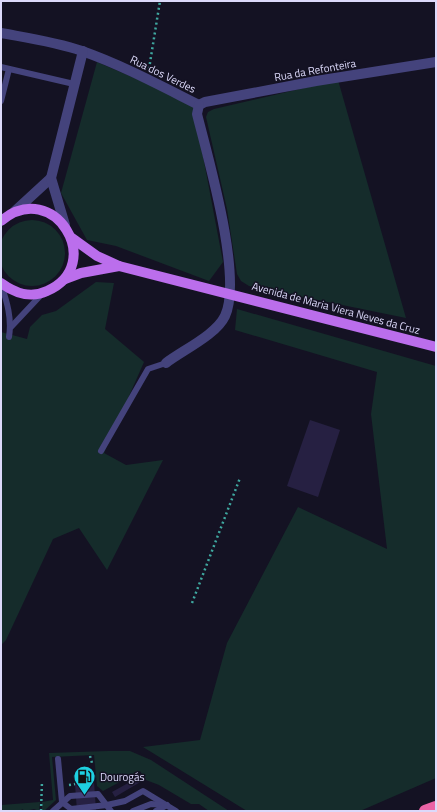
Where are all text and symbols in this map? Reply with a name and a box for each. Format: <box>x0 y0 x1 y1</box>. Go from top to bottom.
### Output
street label: Rua dos Verdes <box>127 51 199 97</box>
street label: Rua da Refonteira <box>273 55 358 85</box>
street label: Avenida de Maria Viera Neves da Cruz <box>250 278 422 338</box>
fuel station icon: Dourogás <box>72 764 98 797</box>
place label: Dourogás <box>100 769 145 785</box>

